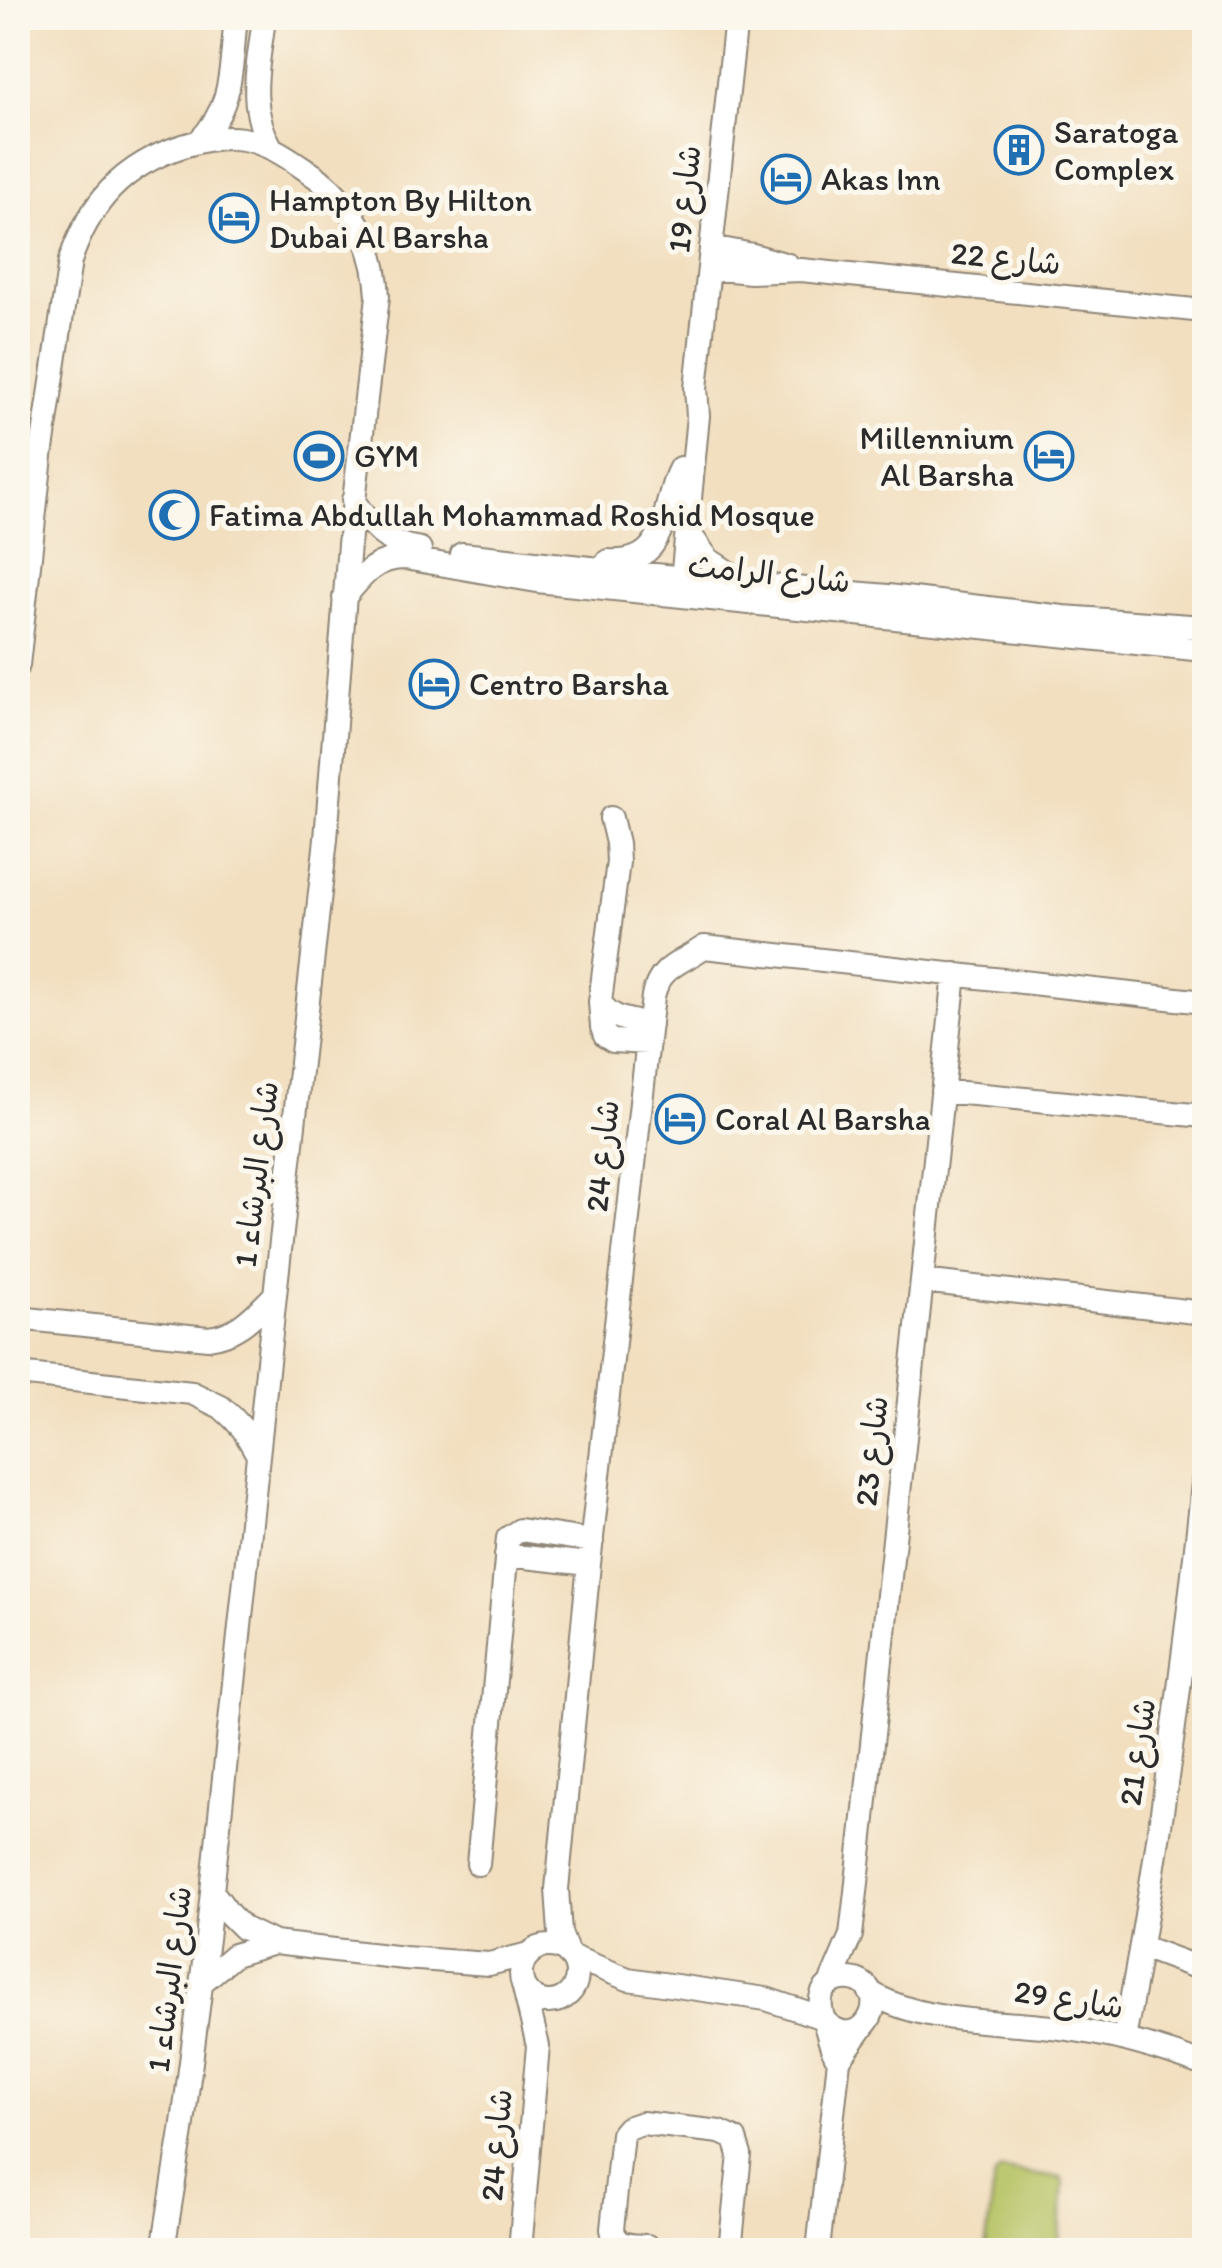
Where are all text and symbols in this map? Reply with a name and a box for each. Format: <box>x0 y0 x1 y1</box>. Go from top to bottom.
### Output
place label: Saratoga Complex <box>1054 113 1179 188</box>
building icon: Saratoga Complex <box>993 124 1045 176</box>
street label: شارع 19 <box>659 143 713 255</box>
hotel icon: Akas Inn <box>760 153 812 205</box>
place label: Akas Inn <box>821 160 941 198</box>
place label: Hampton By Hilton Dubai Al Barsha <box>269 181 532 256</box>
hotel icon: Hampton By Hilton Dubai Al Barsha <box>208 192 260 244</box>
street label: شارع 22 <box>949 233 1063 287</box>
place label: Millennium Al Barsha <box>860 419 1014 494</box>
sports icon: GYM <box>293 430 345 482</box>
hotel icon: Millennium Al Barsha <box>1023 430 1075 482</box>
place label: GYM <box>354 437 419 475</box>
mosque icon: Fatima Abdullah Mohammad Roshid Mosque <box>148 489 200 541</box>
place label: Fatima Abdullah Mohammad Roshid Mosque <box>209 496 815 534</box>
street label: شارع الرامث <box>685 546 852 604</box>
hotel icon: Centro Barsha <box>408 658 460 710</box>
place label: Centro Barsha <box>469 665 669 703</box>
street label: شارع البرشاء 1 <box>226 1079 290 1270</box>
hotel icon: Coral Al Barsha <box>654 1093 706 1145</box>
street label: شارع 24 <box>577 1098 631 1214</box>
place label: Coral Al Barsha <box>715 1100 931 1138</box>
street label: شارع 23 <box>846 1394 900 1508</box>
street label: شارع 21 <box>1111 1696 1167 1809</box>
street label: شارع البرشاء 1 <box>139 1884 203 2075</box>
street label: شارع 29 <box>1011 1972 1126 2030</box>
street label: شارع 24 <box>472 2087 524 2203</box>

